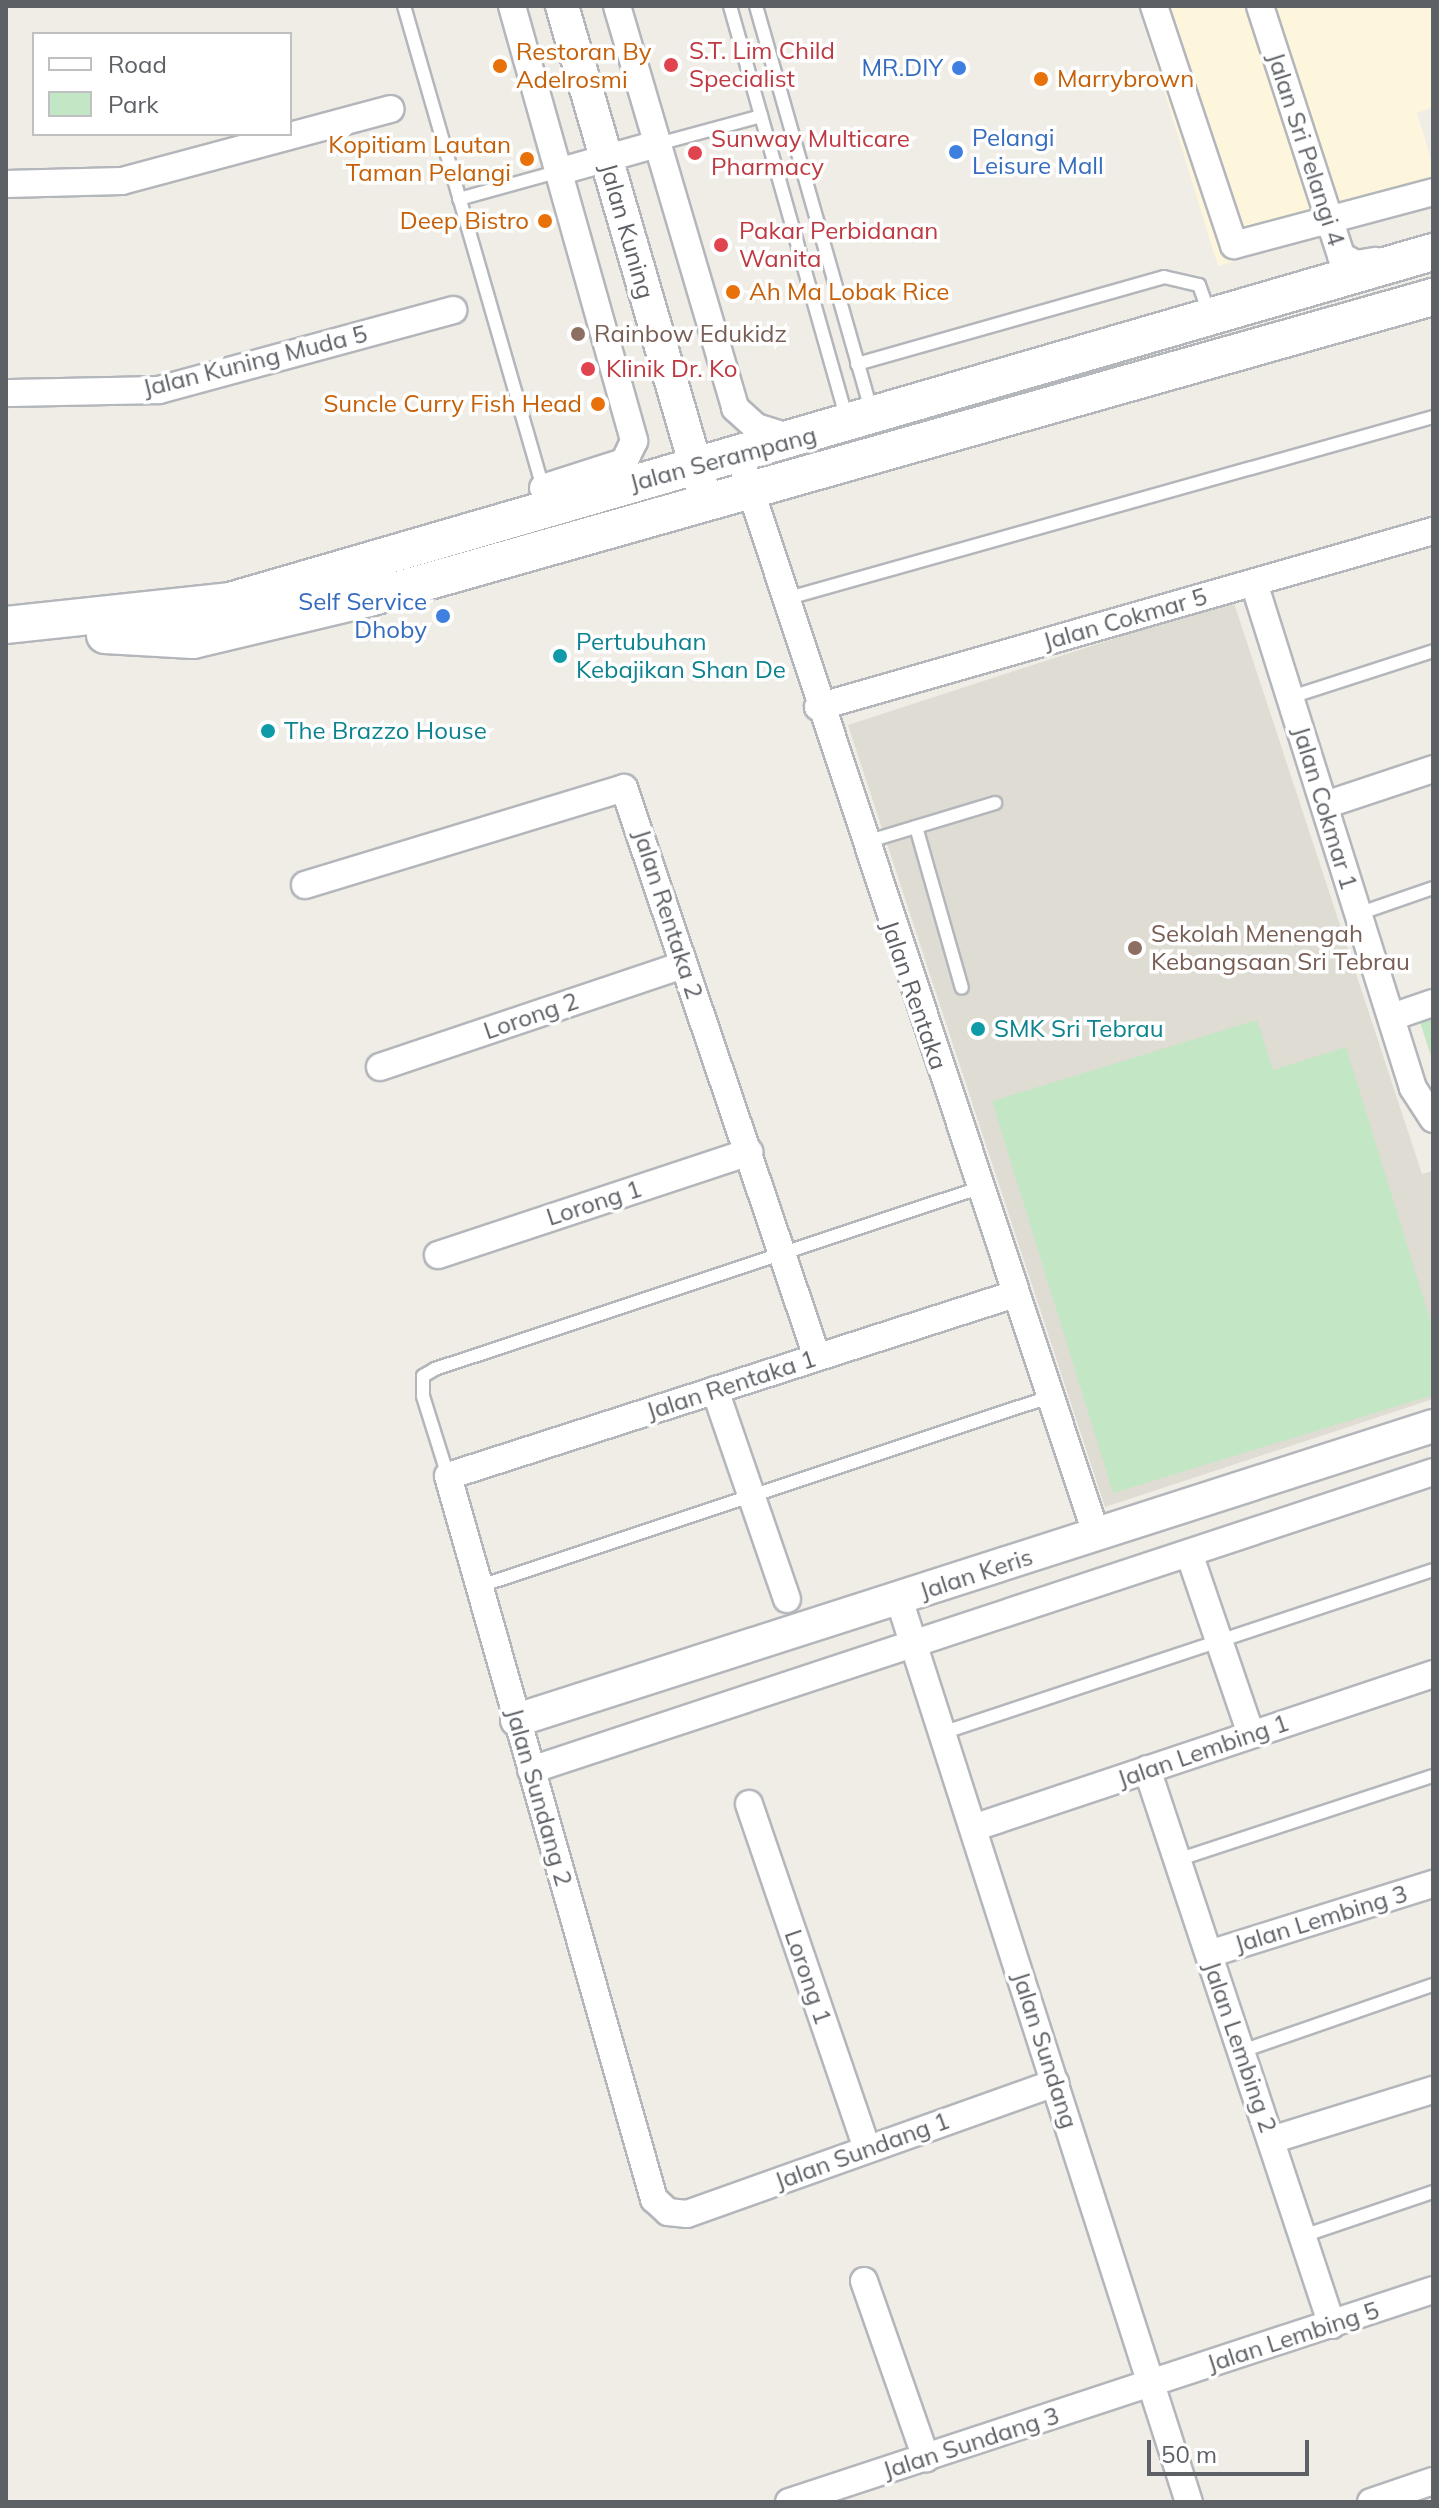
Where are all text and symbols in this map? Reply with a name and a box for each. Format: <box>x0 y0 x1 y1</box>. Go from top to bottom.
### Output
legend <box>32 32 292 136</box>
place label: S.T. Lim Child Specialist <box>689 37 835 93</box>
place label: Restoran By Adelrosmi <box>516 38 652 94</box>
text: Road <box>108 49 167 79</box>
street label: Jalan Sri Pelangi 4 <box>1261 49 1351 249</box>
marker: S.T. Lim Child Specialist <box>660 54 682 76</box>
place label: MR.DIY <box>861 54 943 82</box>
marker: Restoran By Adelrosmi <box>491 57 509 75</box>
marker: MR.DIY <box>950 59 968 77</box>
place label: Marrybrown <box>1057 65 1194 93</box>
marker: Marrybrown <box>1032 70 1050 88</box>
text: Park <box>108 89 159 119</box>
place label: Pelangi Leisure Mall <box>972 124 1104 180</box>
place label: Sunway Multicare Pharmacy <box>711 125 910 181</box>
place label: Kopitiam Lautan Taman Pelangi <box>328 131 511 187</box>
marker: Pelangi Leisure Mall <box>947 143 965 161</box>
marker: Sunway Multicare Pharmacy <box>686 144 704 162</box>
marker: Kopitiam Lautan Taman Pelangi <box>518 150 536 168</box>
street label: Jalan Kuning <box>594 160 660 302</box>
place label: Deep Bistro <box>400 207 529 235</box>
marker: Deep Bistro <box>536 212 554 230</box>
place label: Pakar Perbidanan Wanita <box>739 217 938 273</box>
marker: Pakar Perbidanan Wanita <box>710 234 732 256</box>
place label: Ah Ma Lobak Rice <box>749 278 949 306</box>
marker: Ah Ma Lobak Rice <box>724 283 742 301</box>
street label: Jalan Kuning Muda 5 <box>140 319 370 403</box>
place label: Rainbow Edukidz <box>594 320 787 348</box>
marker: Rainbow Edukidz <box>569 325 587 343</box>
place label: Klinik Dr. Ko <box>606 355 738 383</box>
marker: Klinik Dr. Ko <box>577 358 599 380</box>
place label: Suncle Curry Fish Head <box>323 390 582 418</box>
marker: Suncle Curry Fish Head <box>589 395 607 413</box>
street label: Jalan Serampang <box>626 420 820 498</box>
street label: Jalan Cokmar 5 <box>1040 582 1210 656</box>
place label: Self Service Dhoby <box>298 588 427 644</box>
marker: Self Service Dhoby <box>434 607 452 625</box>
place label: Pertubuhan Kebajikan Shan De <box>576 628 786 684</box>
marker: Pertubuhan Kebajikan Shan De <box>551 647 569 665</box>
place label: The Brazzo House <box>284 717 487 745</box>
marker: The Brazzo House <box>259 722 277 740</box>
street label: Jalan Cokmar 1 <box>1286 723 1364 893</box>
street label: Jalan Rentaka 2 <box>627 826 709 1002</box>
street label: Jalan Rentaka <box>875 917 953 1073</box>
place label: Sekolah Menengah Kebangsaan Sri Tebrau <box>1151 920 1410 976</box>
marker: Sekolah Menengah Kebangsaan Sri Tebrau <box>1126 939 1144 957</box>
street label: Lorong 2 <box>480 986 582 1046</box>
place label: SMK Sri Tebrau <box>994 1015 1164 1043</box>
marker: SMK Sri Tebrau <box>969 1020 987 1038</box>
street label: Lorong 1 <box>543 1174 645 1232</box>
street label: Jalan Rentaka 1 <box>643 1344 819 1426</box>
street label: Jalan Keris <box>916 1542 1036 1606</box>
street label: Jalan Sundang 2 <box>500 1705 578 1889</box>
street label: Jalan Lembing 1 <box>1114 1708 1292 1794</box>
street label: Jalan Lembing 3 <box>1231 1879 1411 1959</box>
street label: Lorong 1 <box>778 1926 838 2028</box>
street label: Jalan Lembing 2 <box>1197 1958 1283 2136</box>
street label: Jalan Sundang <box>1006 1968 1084 2132</box>
street label: Jalan Sundang 1 <box>771 2106 953 2196</box>
street label: Jalan Lembing 5 <box>1203 2296 1383 2378</box>
street label: Jalan Sundang 3 <box>879 2401 1063 2485</box>
scale bar <box>1151 2424 1313 2474</box>
text: 50 m <box>1161 2439 1217 2469</box>

